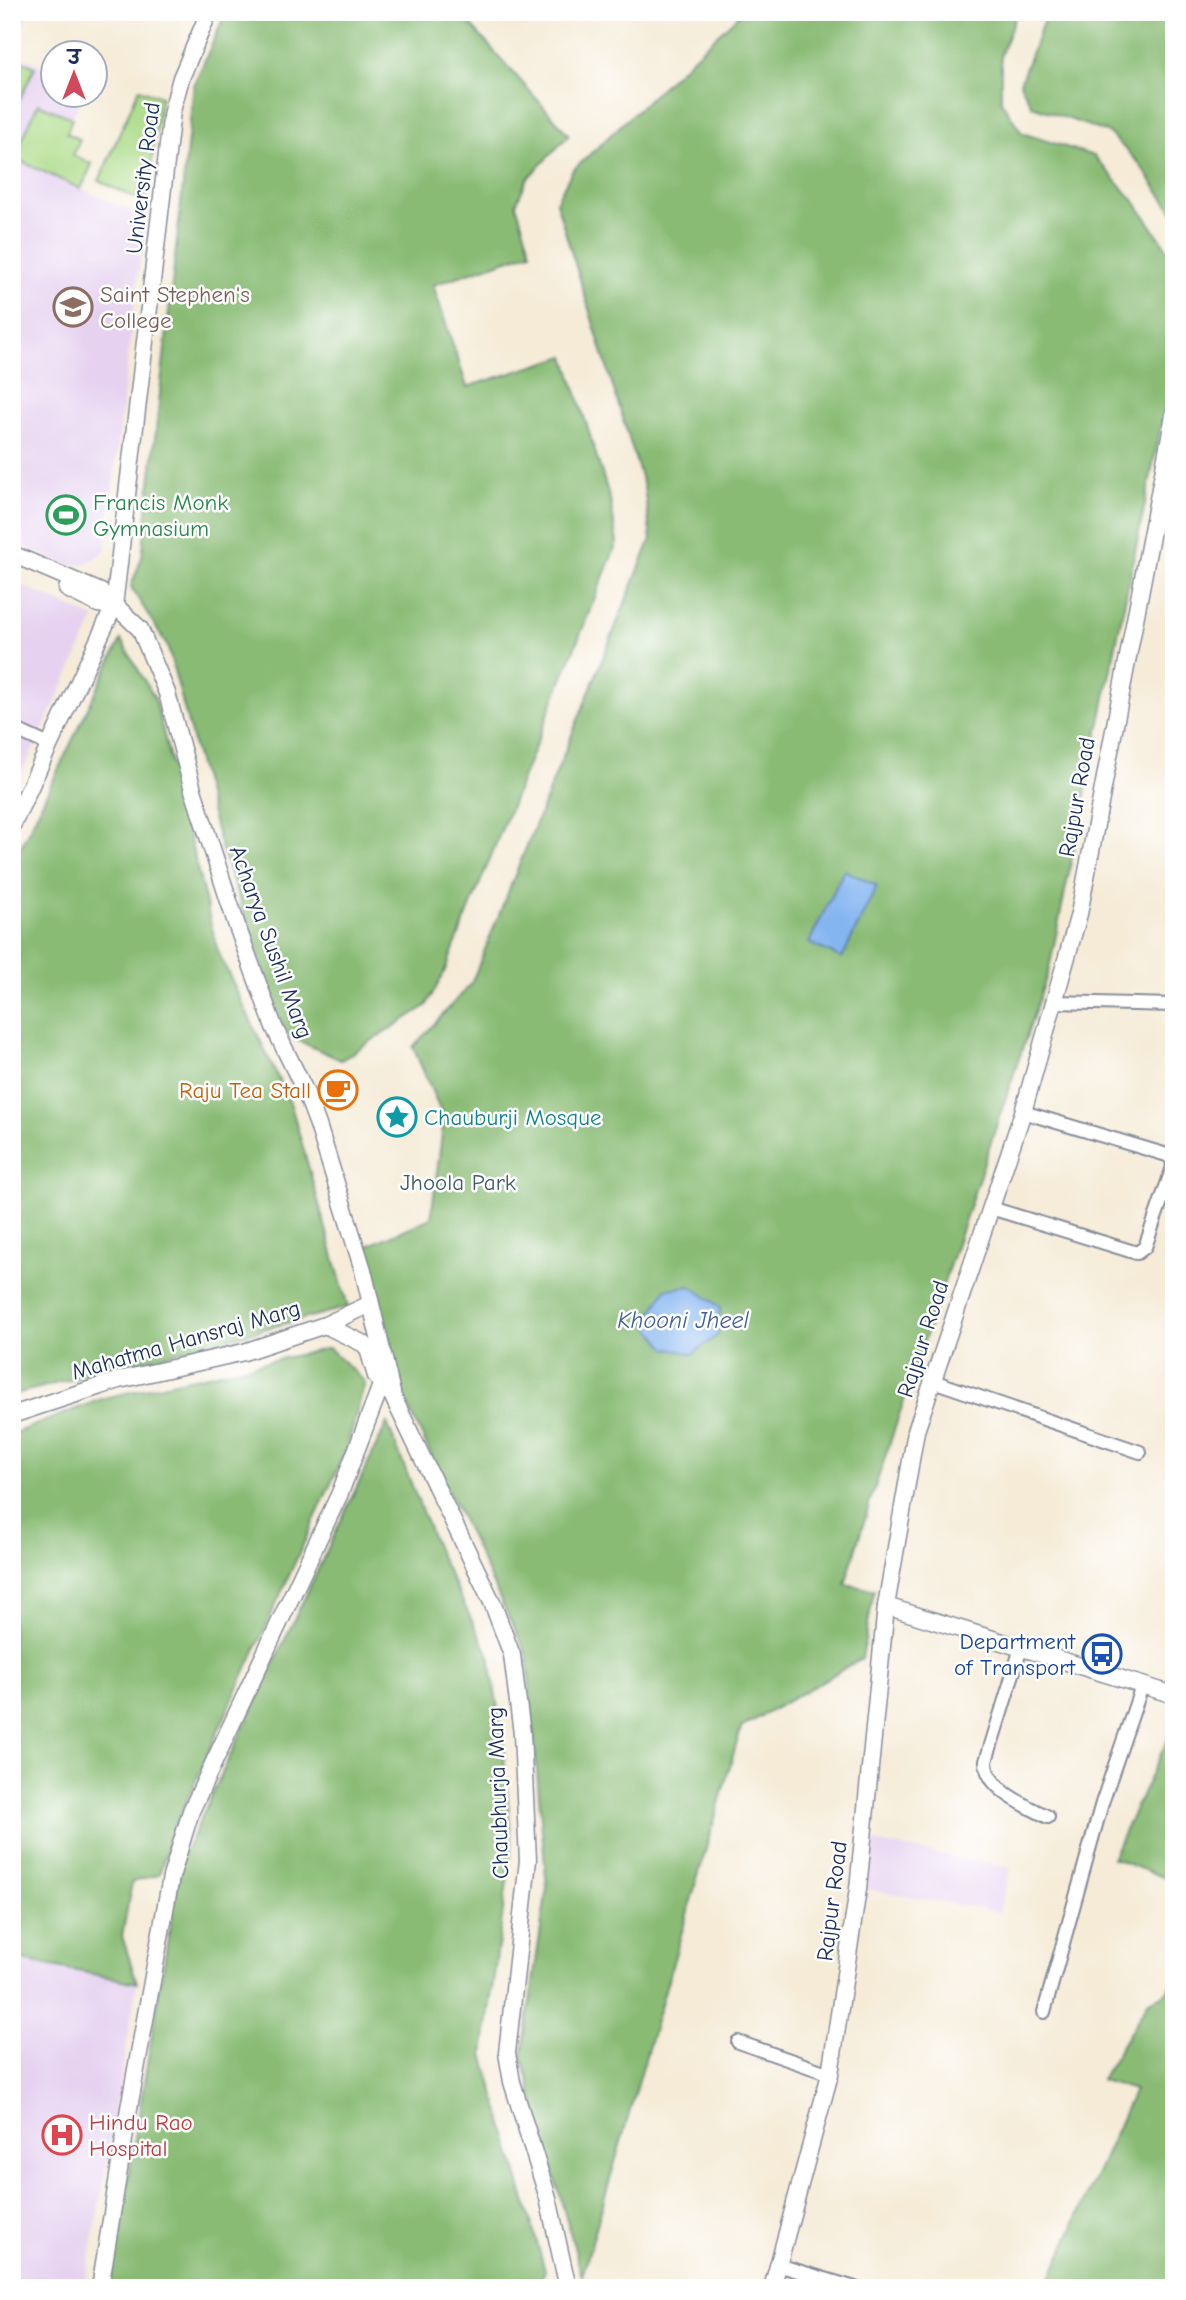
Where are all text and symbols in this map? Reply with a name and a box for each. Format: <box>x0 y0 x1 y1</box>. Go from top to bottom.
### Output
north arrow <box>38 38 108 108</box>
text: उ <box>66 47 83 69</box>
street label: University Road <box>120 101 166 255</box>
place label: Saint Stephen's College <box>100 281 250 334</box>
school or university icon: Saint Stephen's College <box>52 286 94 328</box>
place label: Francis Monk Gymnasium <box>93 489 228 542</box>
sports icon: Francis Monk Gymnasium <box>45 494 87 536</box>
street label: Rajpur Road <box>1053 735 1101 859</box>
street label: Acharya Sushil Marg <box>224 842 318 1042</box>
cafe icon: Raju Tea Stall <box>317 1069 359 1111</box>
place label: Raju Tea Stall <box>179 1077 311 1104</box>
place icon: Chauburji Mosque <box>376 1096 418 1138</box>
place label: Chauburji Mosque <box>424 1104 602 1131</box>
park label: Jhoola Park <box>400 1169 516 1196</box>
street label: Rajpur Road <box>891 1277 955 1401</box>
street label: Mahatma Hansraj Marg <box>69 1294 303 1386</box>
water label: Khooni Jheel <box>617 1306 750 1334</box>
place label: Department of Transport <box>954 1628 1076 1681</box>
bus stop icon: Department of Transport <box>1081 1633 1123 1675</box>
street label: Chaubhurja Marg <box>482 1706 514 1880</box>
street label: Rajpur Road <box>811 1839 853 1963</box>
place label: Hindu Rao Hospital <box>89 2109 193 2162</box>
hospital icon: Hindu Rao Hospital <box>41 2114 83 2156</box>

